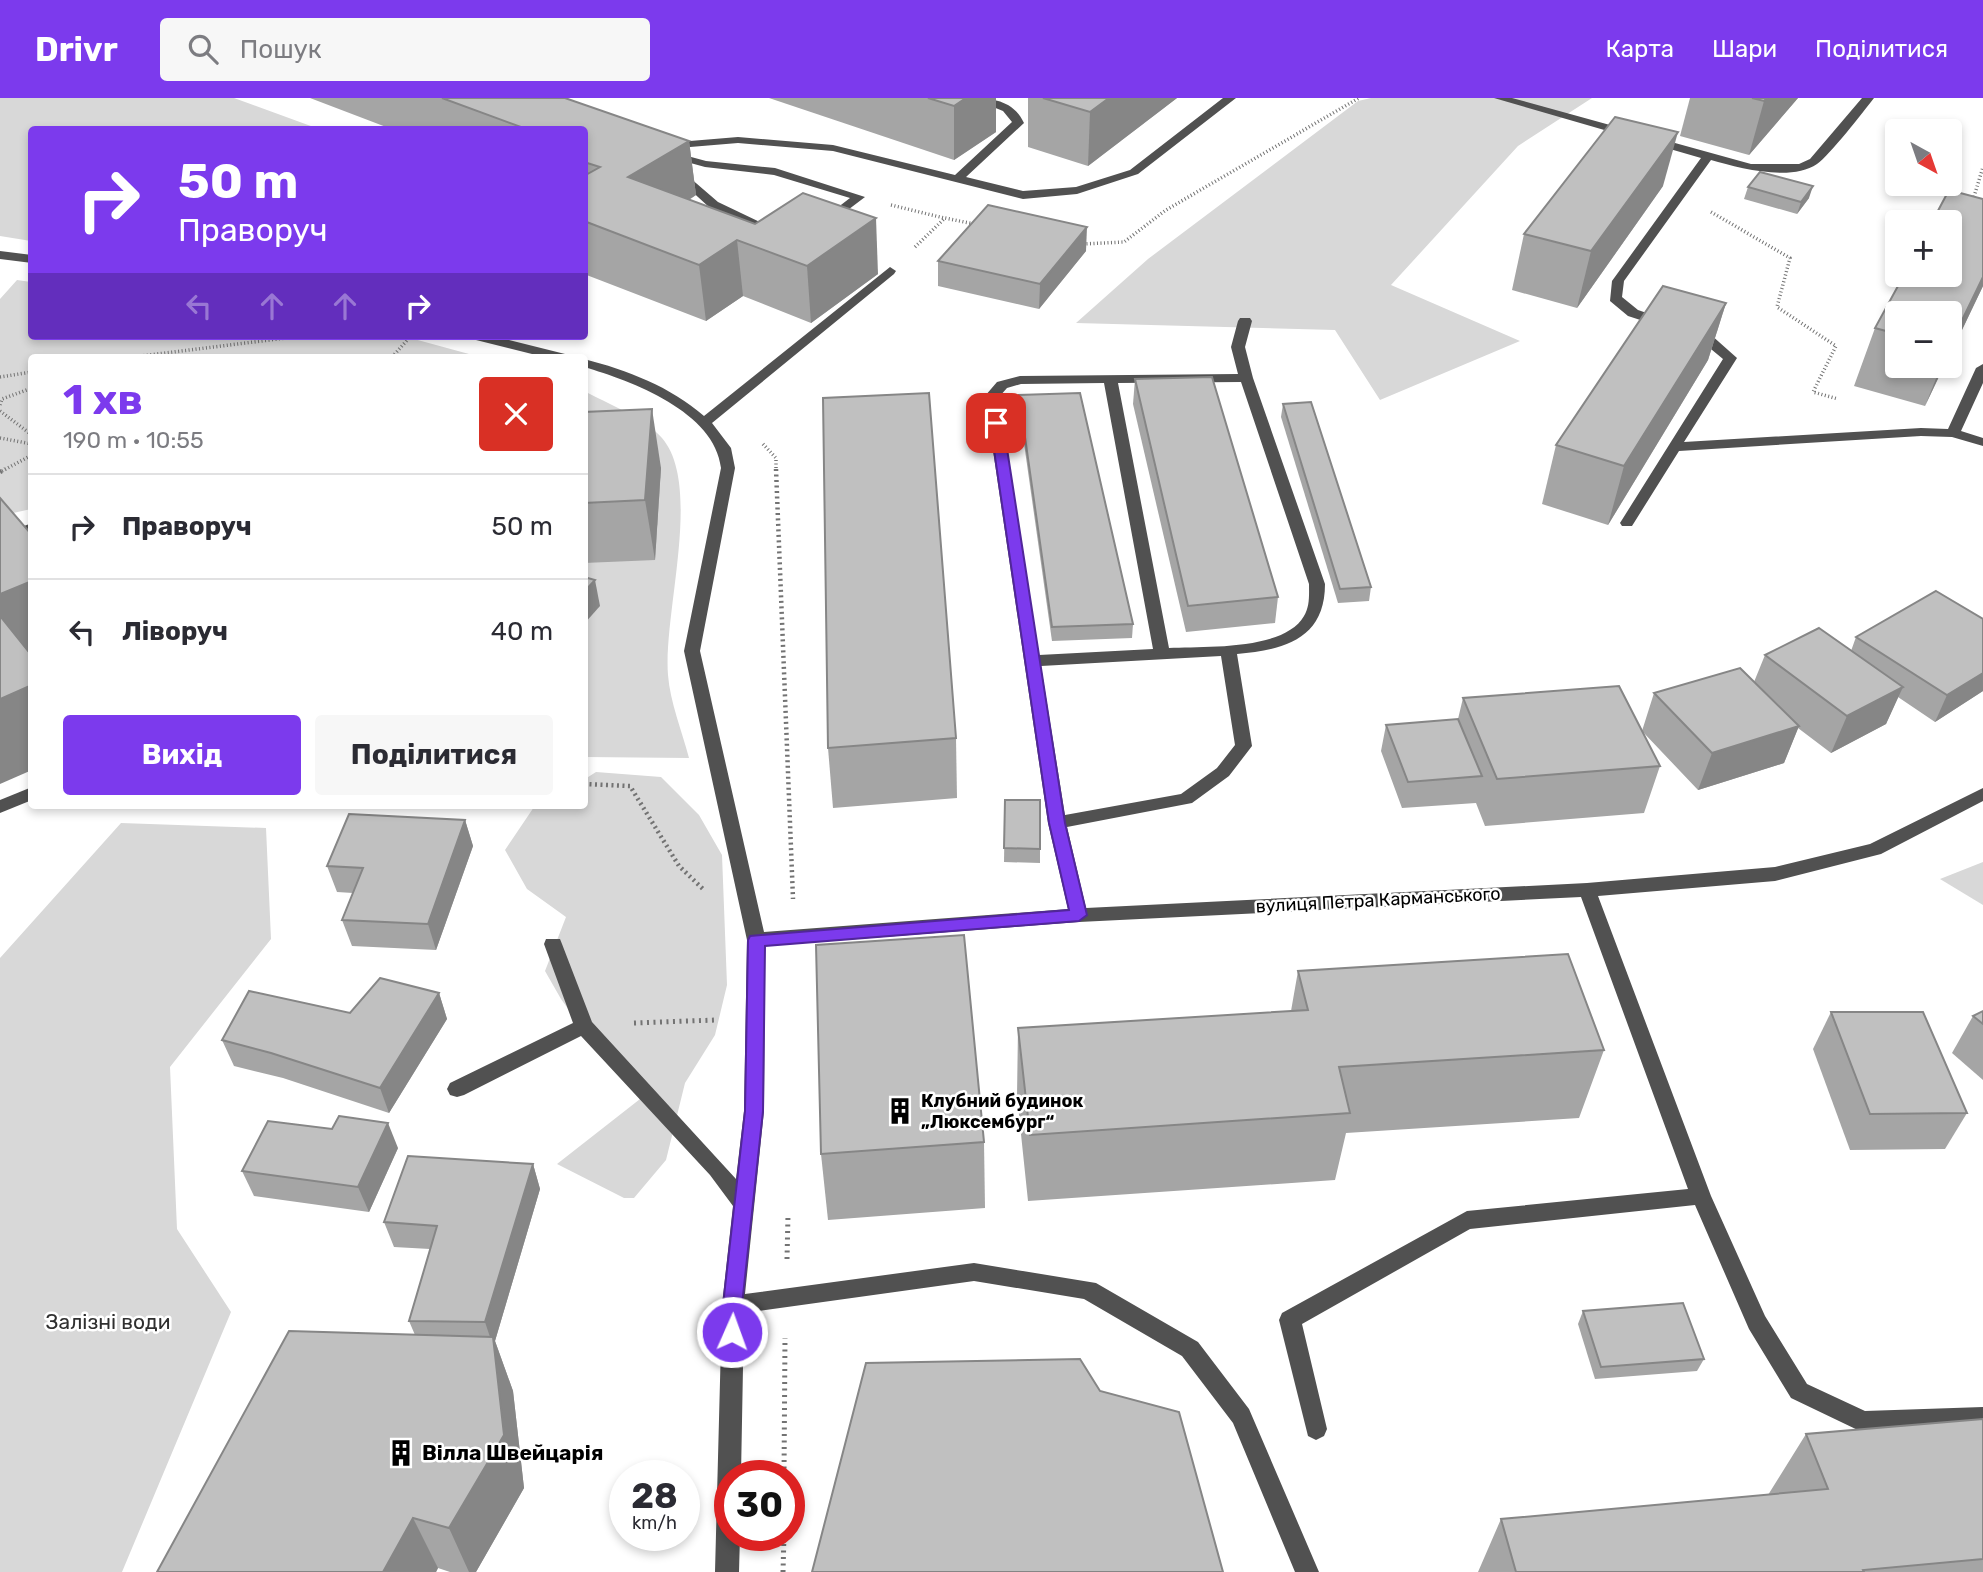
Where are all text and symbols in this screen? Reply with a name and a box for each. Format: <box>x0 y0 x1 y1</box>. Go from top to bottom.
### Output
search box <box>160 18 650 81</box>
text: Drivr <box>35 30 118 69</box>
icon: search <box>184 30 222 68</box>
text: Пошук <box>240 34 322 65</box>
text: Карта <box>1605 35 1674 63</box>
text: Шари <box>1712 35 1777 63</box>
text: Поділитися <box>1815 35 1948 63</box>
north arrow <box>1885 119 1962 196</box>
map controls <box>1885 119 1962 378</box>
text: 50 m <box>178 152 298 210</box>
icon: right <box>63 154 154 245</box>
button: + <box>1885 210 1962 287</box>
text: Праворуч <box>178 211 327 249</box>
icon: left <box>180 287 218 325</box>
icon: ahead <box>253 287 291 325</box>
icon: ahead <box>326 287 364 325</box>
icon: right <box>399 287 437 325</box>
button: − <box>1885 301 1962 378</box>
text: 1 хв <box>63 375 143 425</box>
button: close <box>479 377 553 451</box>
pin <box>966 393 1026 453</box>
icon: arrive <box>977 404 1015 442</box>
text: 190 m · 10:55 <box>63 426 204 454</box>
icon: right <box>63 508 101 546</box>
text: Праворуч <box>122 511 252 542</box>
text: 50 m <box>492 511 553 542</box>
icon: left <box>63 613 101 651</box>
text: Ліворуч <box>122 616 228 647</box>
text: 40 m <box>491 616 553 647</box>
button: Вихід <box>63 715 301 795</box>
button: Поділитися <box>315 715 553 795</box>
street label: вулиця Петра Карманського <box>1255 883 1501 917</box>
place label: Клубний будинок „Люксембург“ <box>921 1090 1083 1133</box>
building icon: Клубний будинок „Люксембург“ <box>885 1096 915 1126</box>
position arrow <box>695 1295 769 1369</box>
park label: Залізні води <box>46 1309 170 1334</box>
building icon: Вілла Швейцарія <box>386 1438 416 1468</box>
place label: Вілла Швейцарія <box>422 1440 603 1465</box>
speed limit sign: 30 <box>714 1460 805 1551</box>
text: 28 <box>631 1475 678 1517</box>
text: km/h <box>632 1512 677 1534</box>

